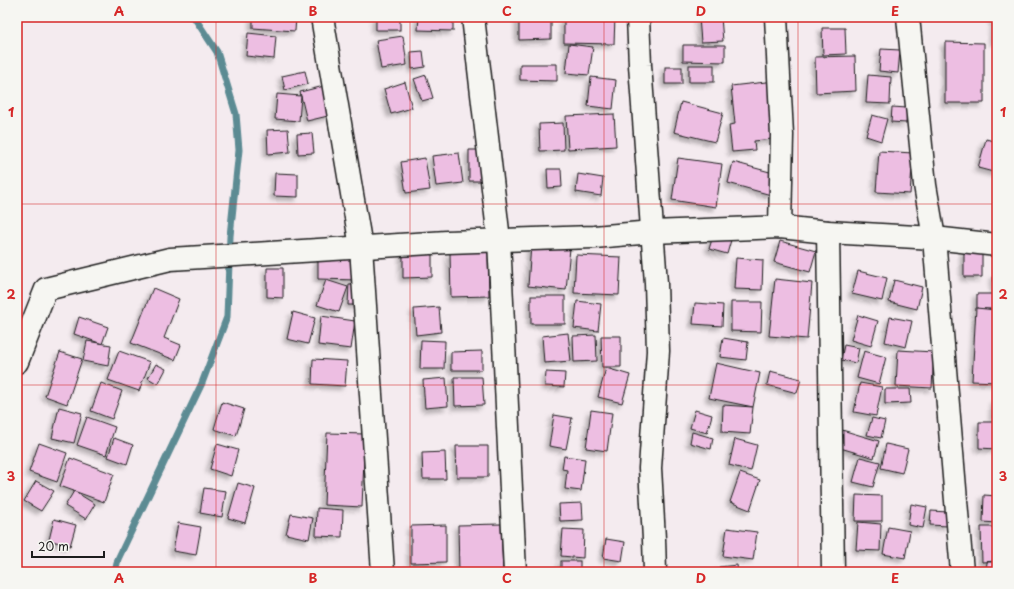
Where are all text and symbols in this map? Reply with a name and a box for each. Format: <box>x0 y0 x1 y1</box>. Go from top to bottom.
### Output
text: A <box>114 1 124 20</box>
text: B <box>309 1 318 20</box>
text: C <box>502 1 512 20</box>
text: D <box>696 1 706 20</box>
text: E <box>891 1 899 20</box>
text: 1 <box>8 102 14 121</box>
text: 1 <box>1000 102 1006 121</box>
text: 2 <box>6 284 16 303</box>
text: 2 <box>998 284 1008 303</box>
text: 3 <box>7 466 16 485</box>
text: 3 <box>999 466 1008 485</box>
scale bar <box>32 533 104 559</box>
text: 20 m <box>38 537 69 555</box>
text: A <box>114 568 124 587</box>
text: B <box>309 568 318 587</box>
text: C <box>502 568 512 587</box>
text: D <box>696 568 706 587</box>
text: E <box>891 568 899 587</box>

